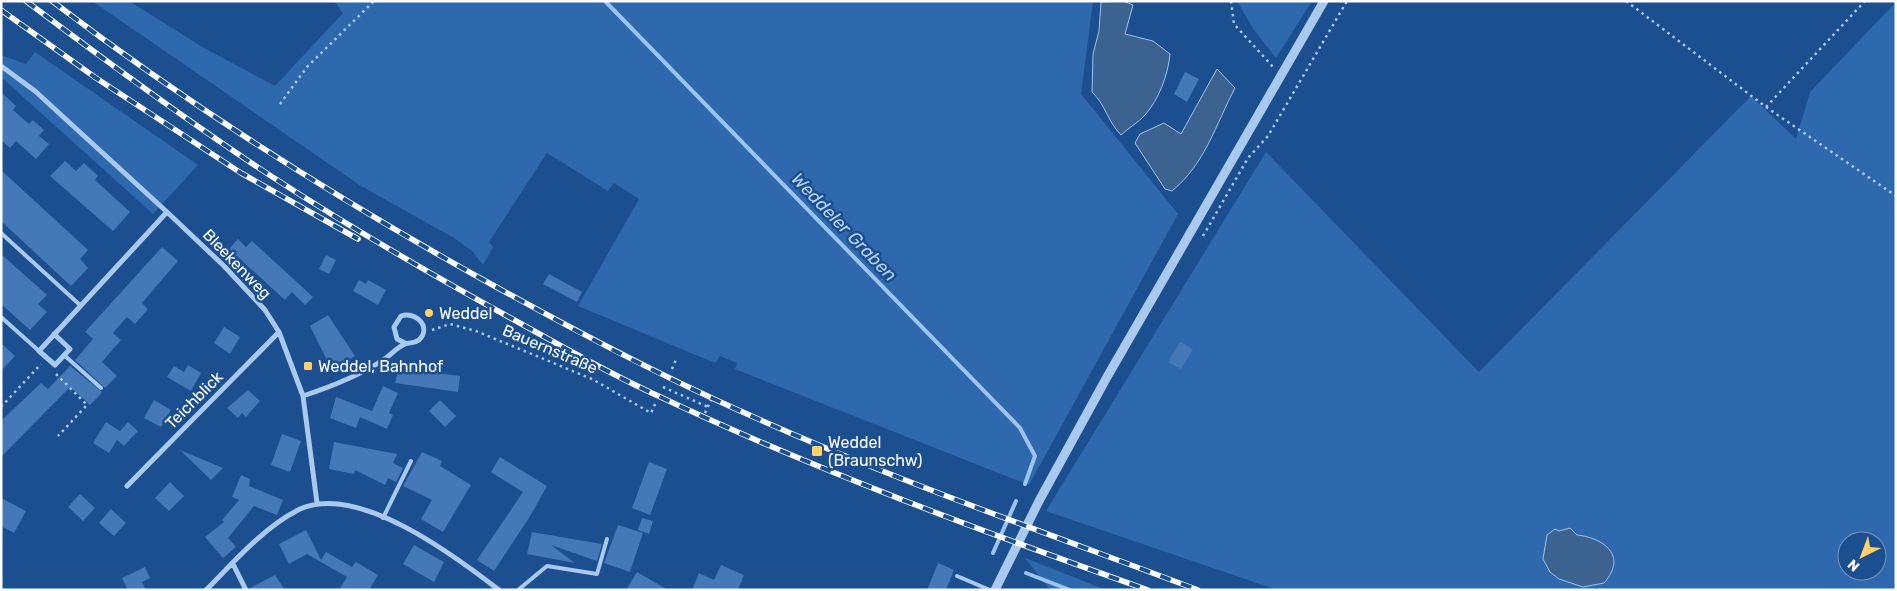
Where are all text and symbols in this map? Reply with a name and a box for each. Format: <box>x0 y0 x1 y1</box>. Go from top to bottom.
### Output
water label: Weddeler Graben <box>787 168 901 286</box>
street label: Bleekenweg <box>199 225 275 303</box>
place label: Weddel <box>439 304 492 323</box>
marker: Weddel <box>423 307 435 319</box>
street label: Bauernstraße <box>500 320 600 378</box>
place label: Weddel, Bahnhof <box>318 357 444 376</box>
marker: Weddel, Bahnhof <box>302 360 314 372</box>
street label: Teichblick <box>161 367 227 433</box>
place label: Weddel (Braunschw) <box>828 433 922 470</box>
marker: Weddel (Braunschw) <box>810 444 824 458</box>
north arrow <box>1837 531 1887 581</box>
text: N <box>1844 556 1863 575</box>

